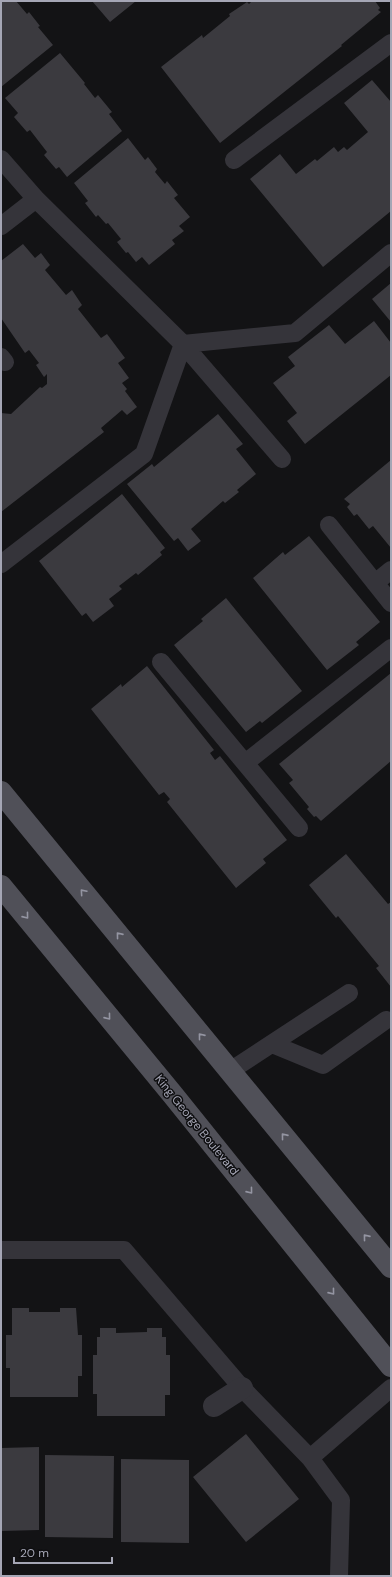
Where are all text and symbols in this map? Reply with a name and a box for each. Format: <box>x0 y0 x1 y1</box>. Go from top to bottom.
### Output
one-way arrow <box>81 890 88 897</box>
one-way arrow <box>21 912 28 919</box>
one-way arrow <box>117 933 124 940</box>
one-way arrow <box>104 1012 111 1019</box>
one-way arrow <box>199 1033 206 1040</box>
street label: King George Boulevard <box>151 1071 243 1179</box>
one-way arrow <box>281 1134 288 1141</box>
one-way arrow <box>245 1186 252 1193</box>
one-way arrow <box>364 1234 371 1241</box>
one-way arrow <box>327 1287 334 1294</box>
scale bar <box>14 1539 112 1565</box>
text: 20 m <box>20 1545 49 1561</box>

